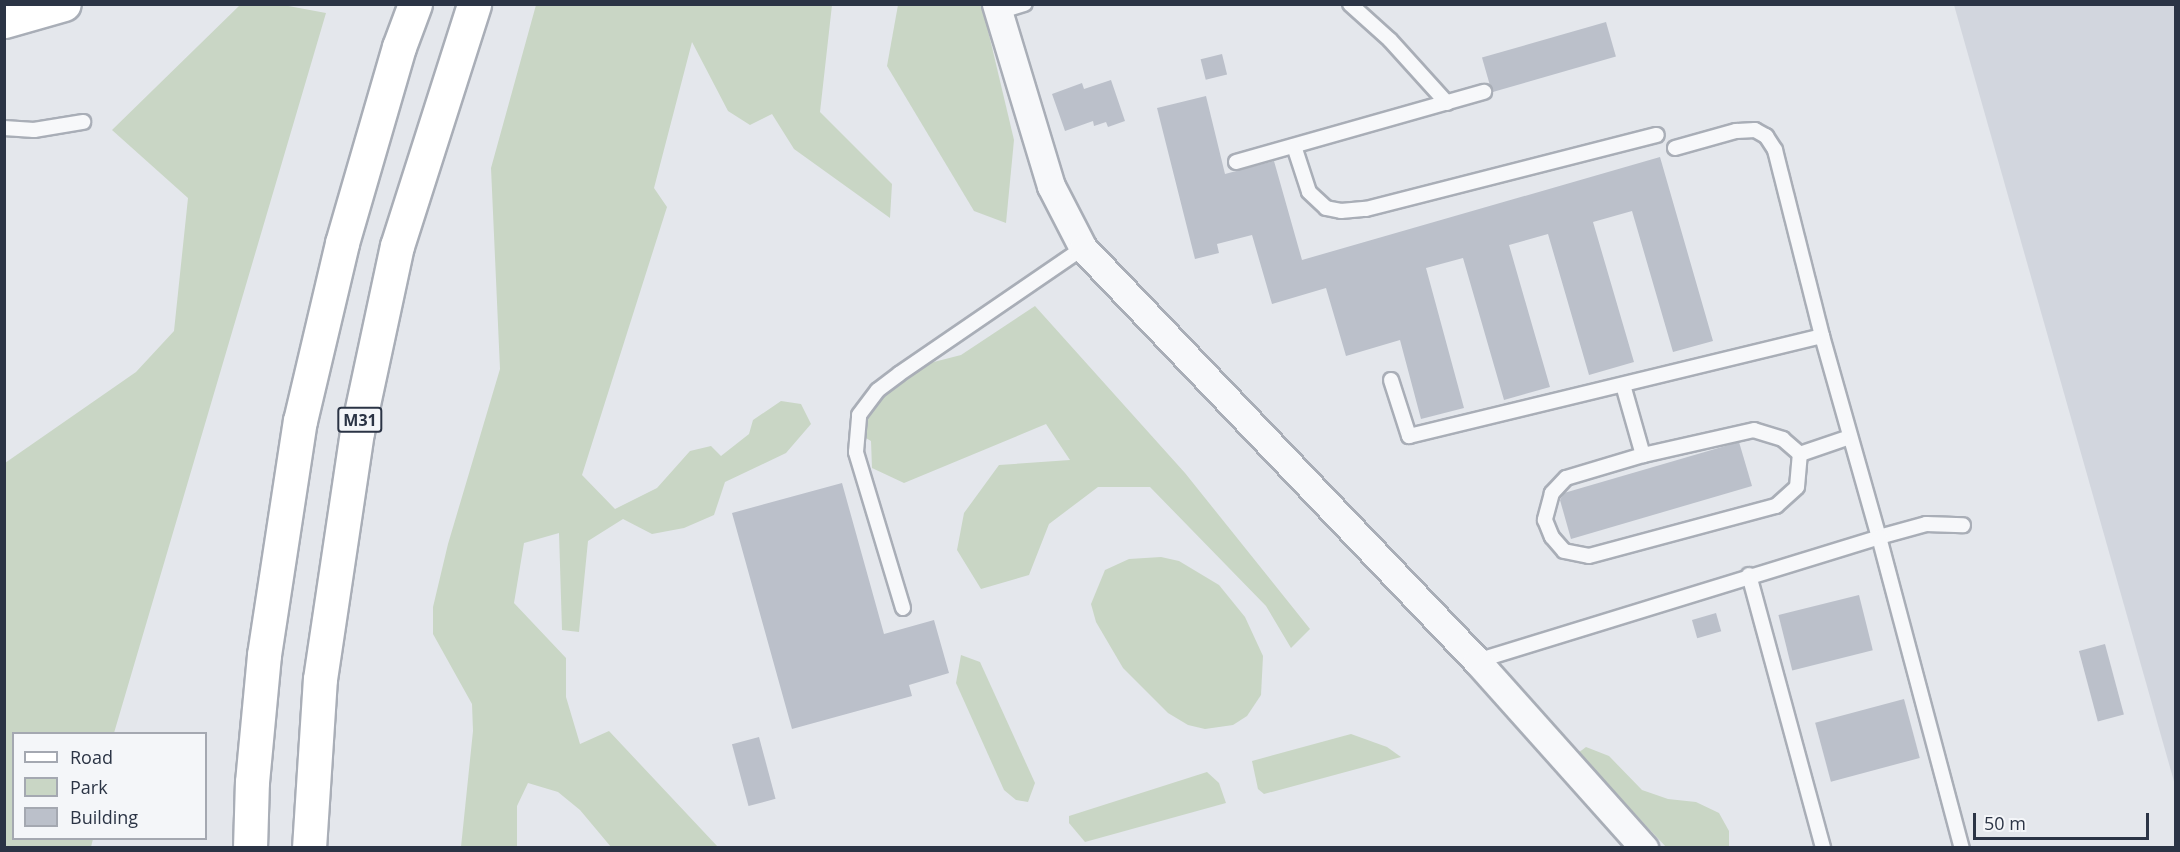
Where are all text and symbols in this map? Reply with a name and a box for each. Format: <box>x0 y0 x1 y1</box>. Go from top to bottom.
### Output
road number: M31 <box>336 407 384 433</box>
legend <box>12 732 207 840</box>
text: Road <box>70 745 113 769</box>
text: Park <box>70 775 108 799</box>
scale bar <box>1976 801 2152 839</box>
text: Building <box>70 805 138 829</box>
text: 50 m <box>1984 811 2026 835</box>

